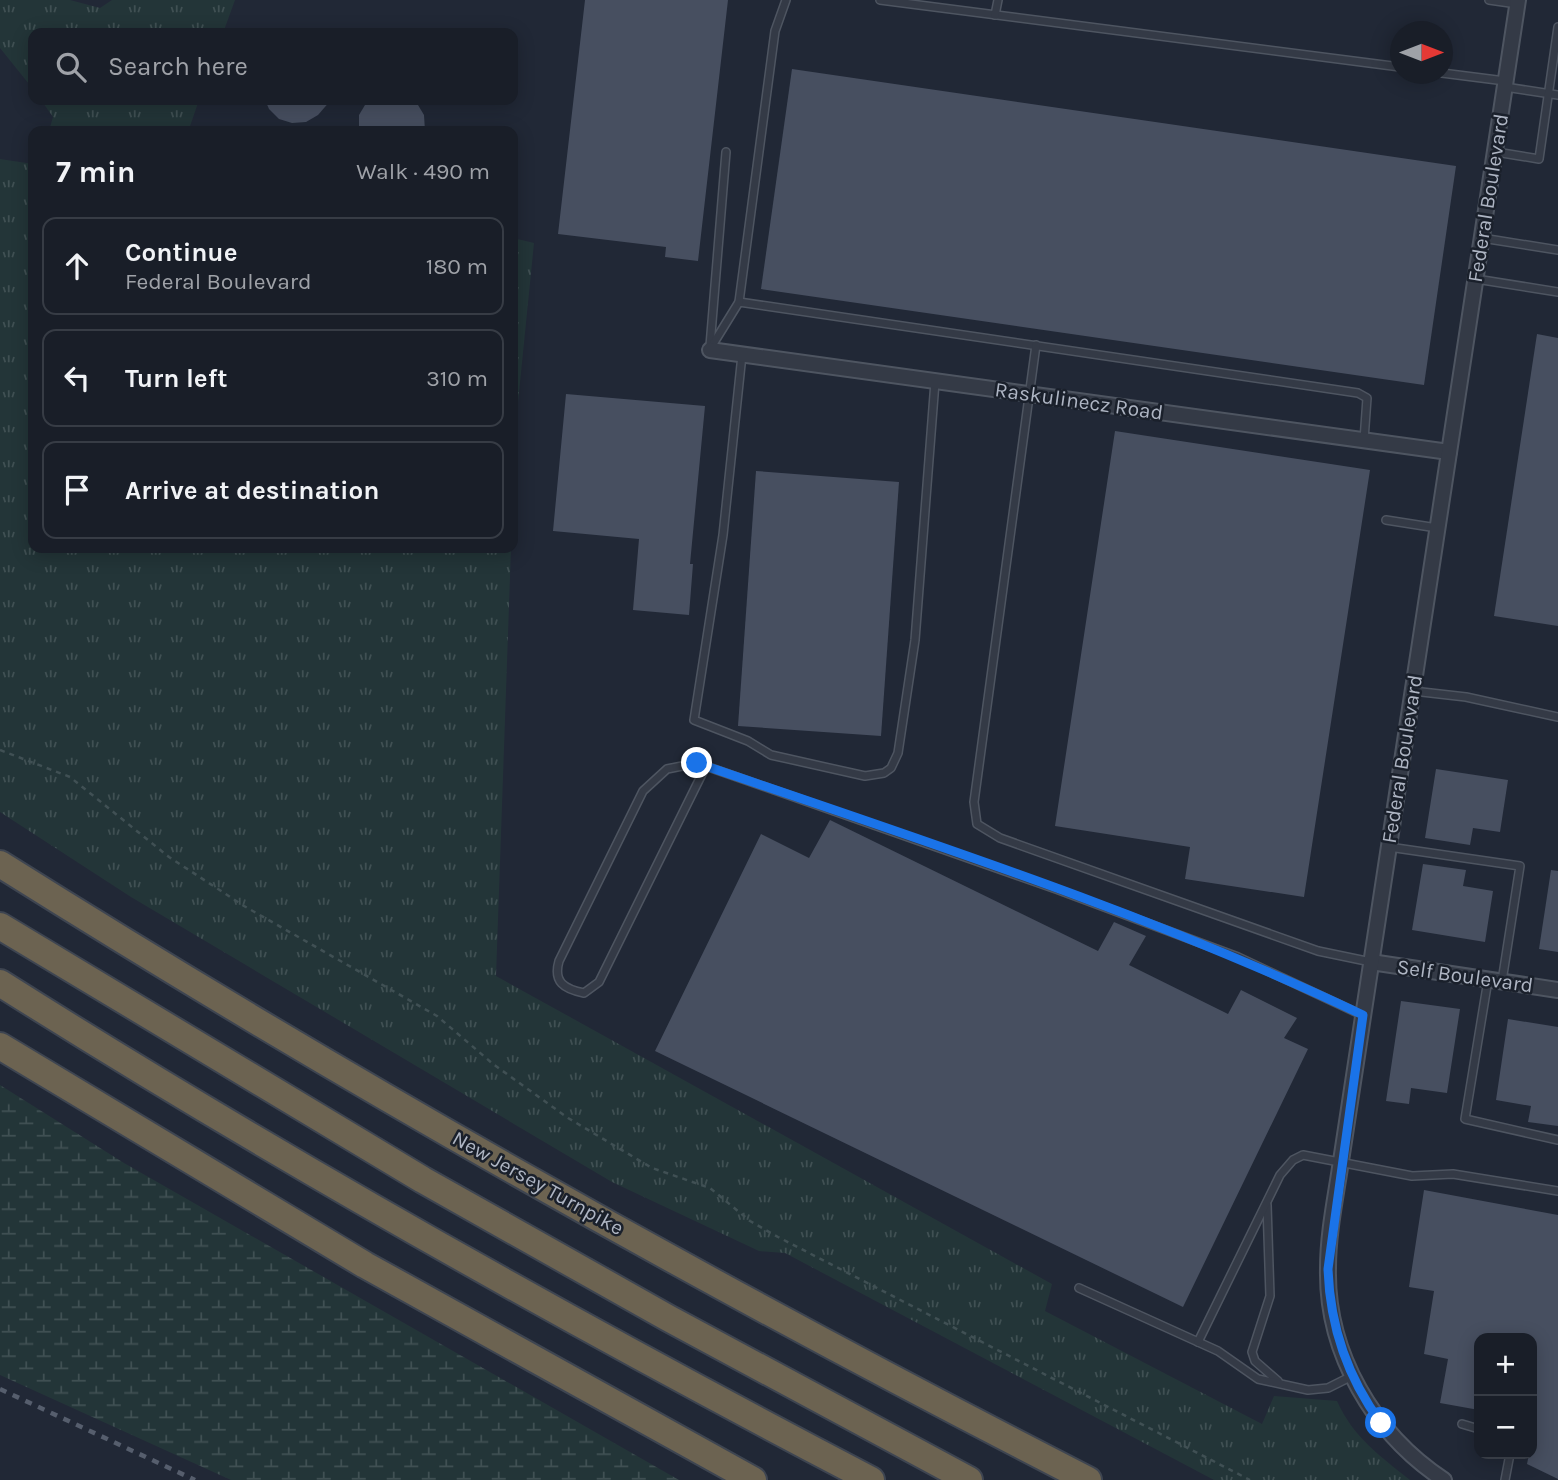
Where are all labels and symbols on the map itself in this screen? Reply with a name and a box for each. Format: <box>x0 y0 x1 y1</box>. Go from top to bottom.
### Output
north arrow <box>1390 21 1453 84</box>
street label: Federal Boulevard <box>1463 112 1513 284</box>
street label: Raskulinecz Road <box>993 377 1165 425</box>
street label: Federal Boulevard <box>1377 673 1427 845</box>
route end <box>681 747 712 778</box>
street label: Self Boulevard <box>1395 955 1535 997</box>
street label: New Jersey Turnpike <box>448 1126 628 1240</box>
route start <box>1365 1407 1396 1438</box>

